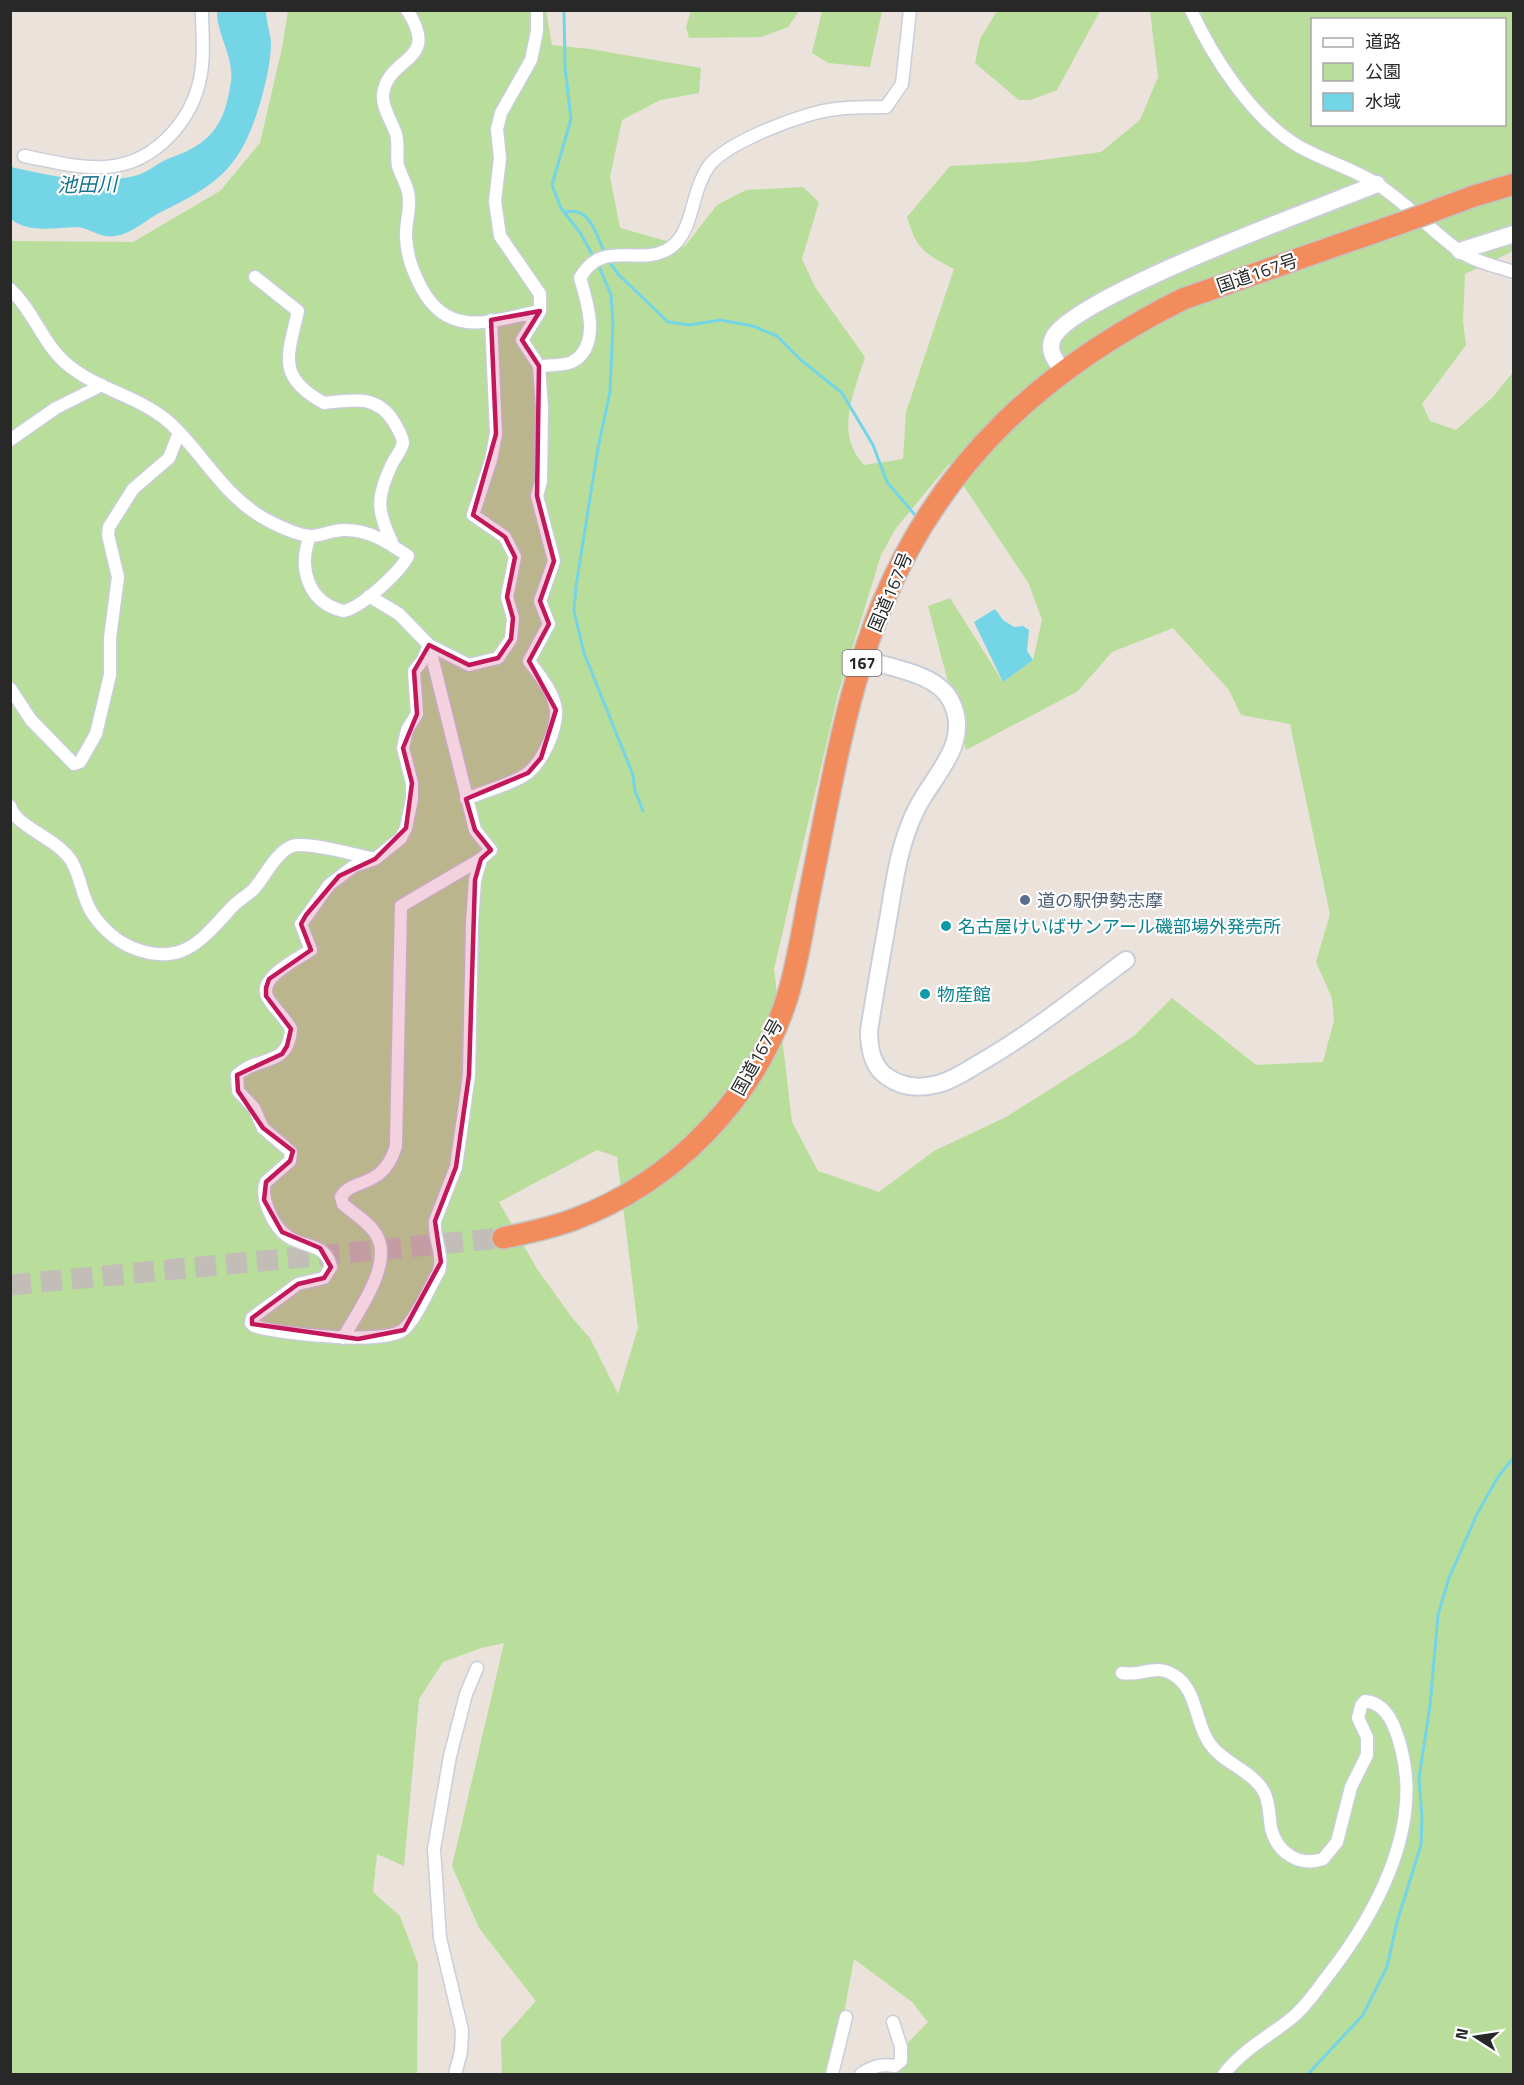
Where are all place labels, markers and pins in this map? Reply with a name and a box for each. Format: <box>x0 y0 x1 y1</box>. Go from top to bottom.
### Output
place label: 道の駅伊勢志摩 <box>1037 887 1163 914</box>
marker: 道の駅伊勢志摩 <box>1018 893 1032 907</box>
place label: 名古屋けいばサンアール磯部場外発売所 <box>958 913 1281 940</box>
marker: 名古屋けいばサンアール磯部場外発売所 <box>939 919 953 933</box>
place label: 物産館 <box>937 981 991 1008</box>
marker: 物産館 <box>918 987 932 1001</box>

